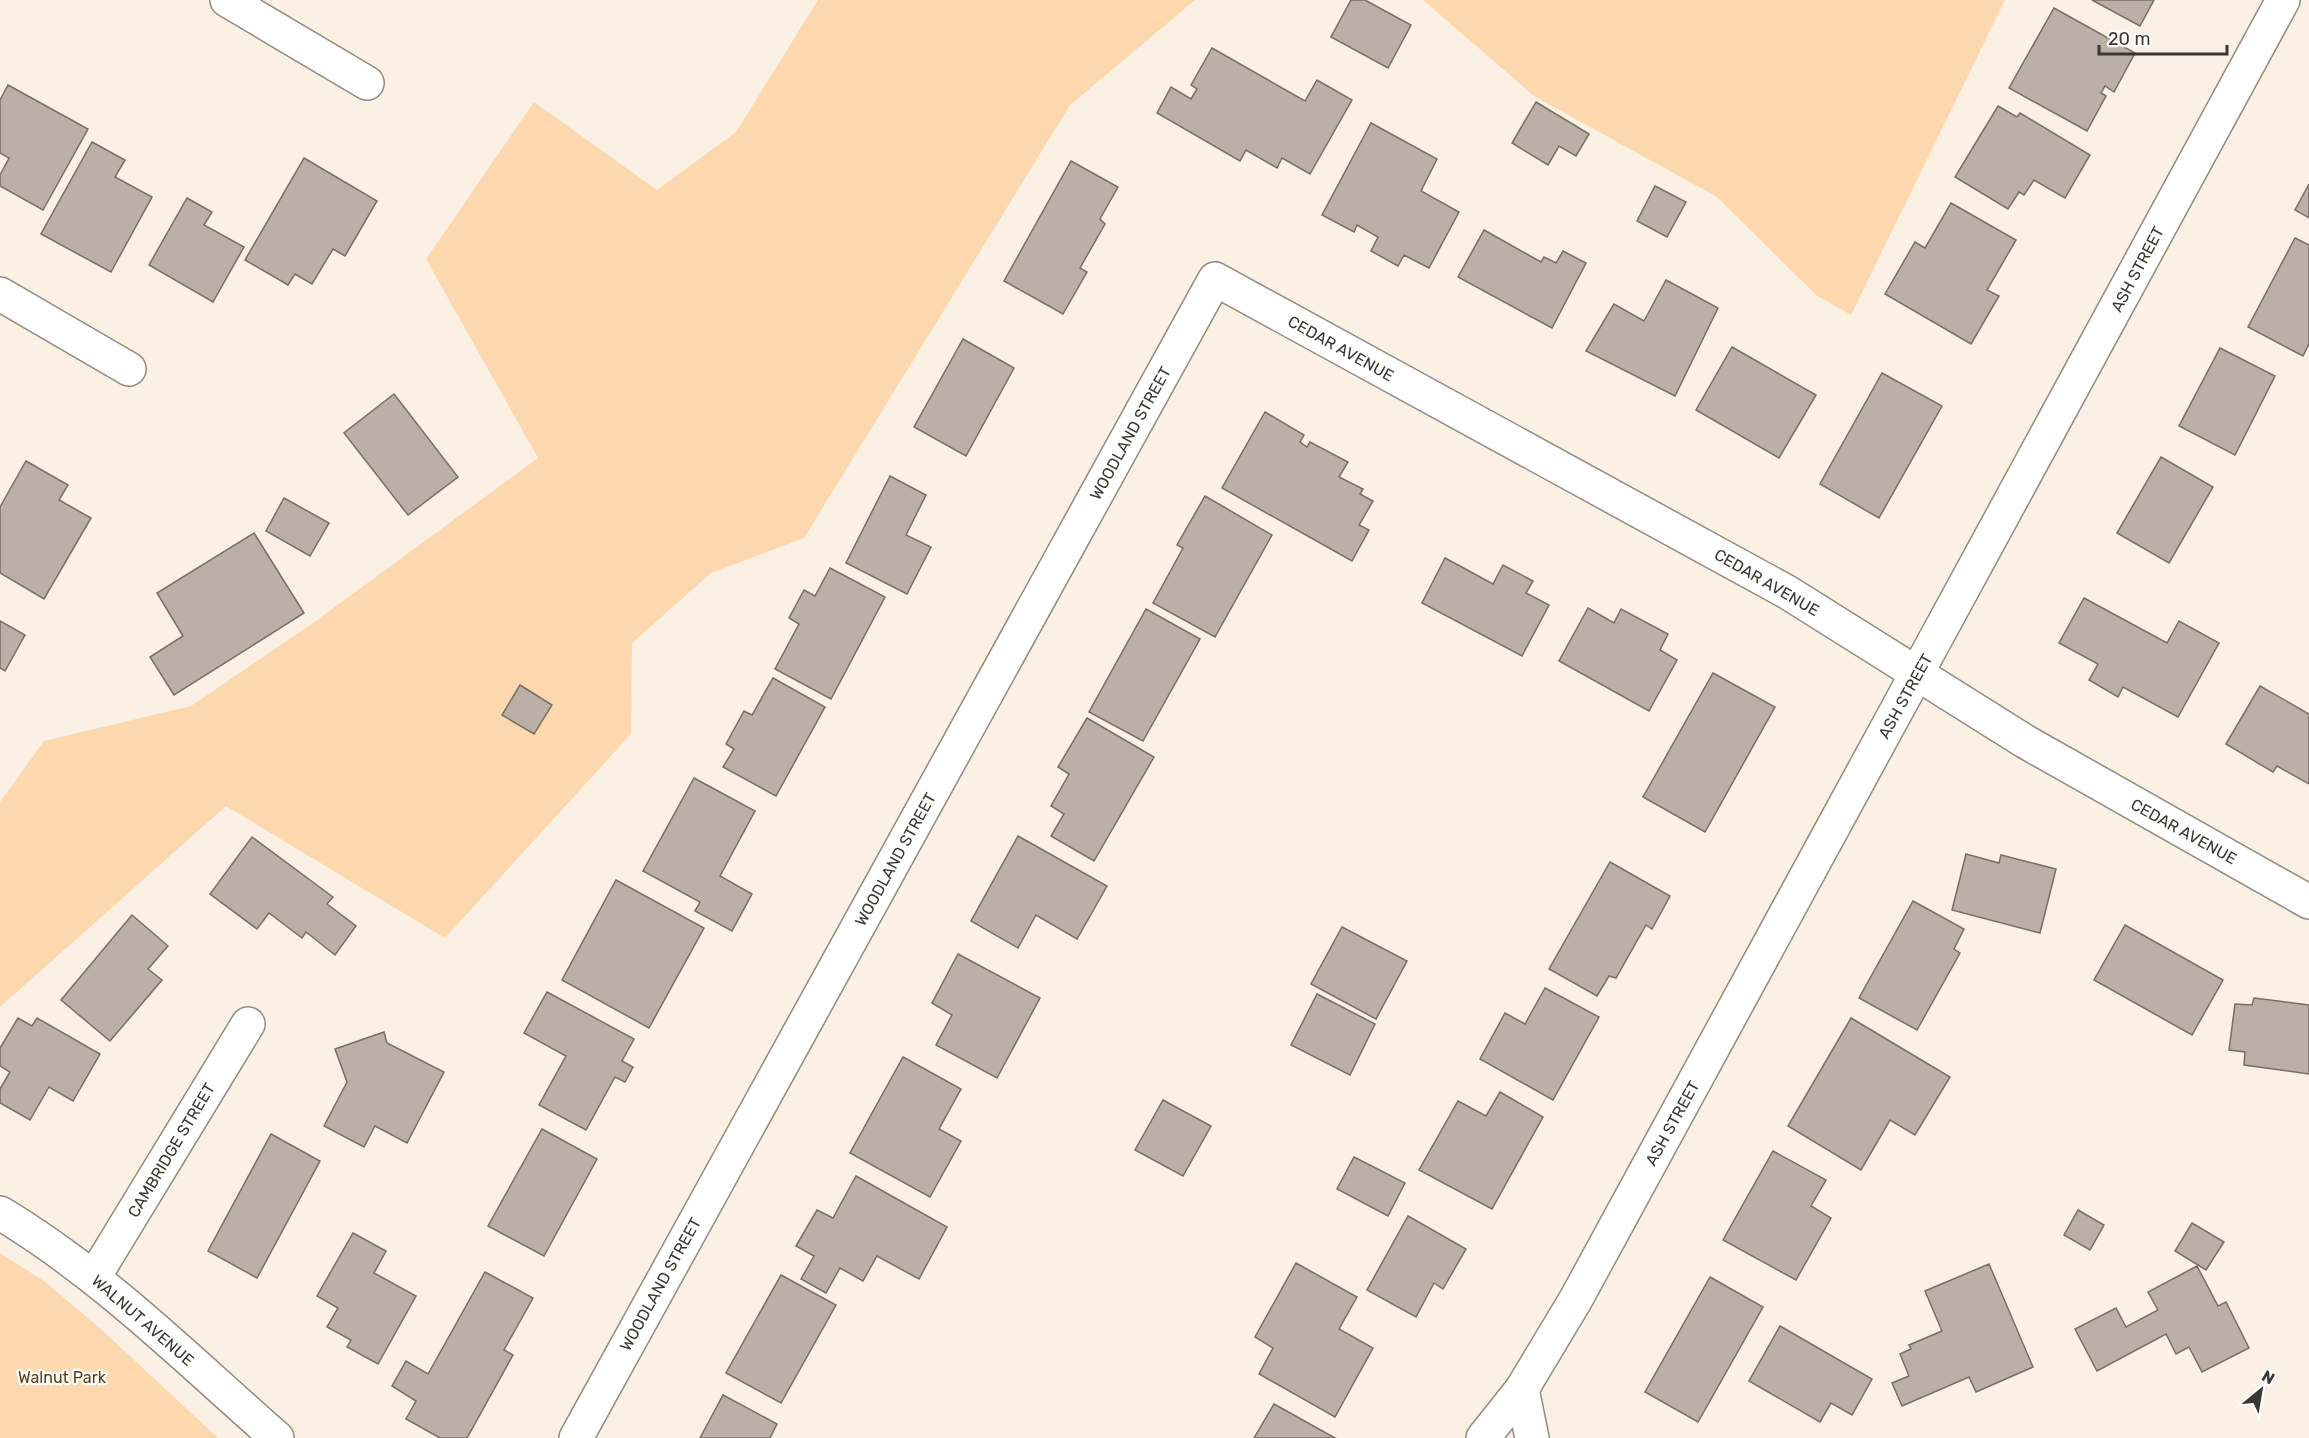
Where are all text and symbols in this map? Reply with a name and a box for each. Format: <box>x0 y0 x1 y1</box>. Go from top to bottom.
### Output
scale bar <box>2099 18 2226 56</box>
text: 20 m <box>2108 28 2150 50</box>
street label: ASH STREET <box>2107 223 2168 315</box>
street label: CEDAR AVENUE <box>1285 312 1397 385</box>
street label: WOODLAND STREET <box>1086 363 1175 503</box>
street label: CEDAR AVENUE <box>1711 545 1823 620</box>
street label: ASH STREET <box>1874 650 1937 742</box>
street label: WOODLAND STREET <box>851 789 940 929</box>
street label: CEDAR AVENUE <box>2128 795 2240 868</box>
street label: ASH STREET <box>1641 1077 1704 1169</box>
street label: CAMBRIDGE STREET <box>124 1080 219 1221</box>
street label: WOODLAND STREET <box>616 1214 705 1354</box>
street label: WALNUT AVENUE <box>88 1271 198 1370</box>
north arrow <box>2231 1360 2291 1420</box>
text: N <box>2259 1366 2278 1389</box>
park label: Walnut Park <box>18 1368 107 1387</box>

